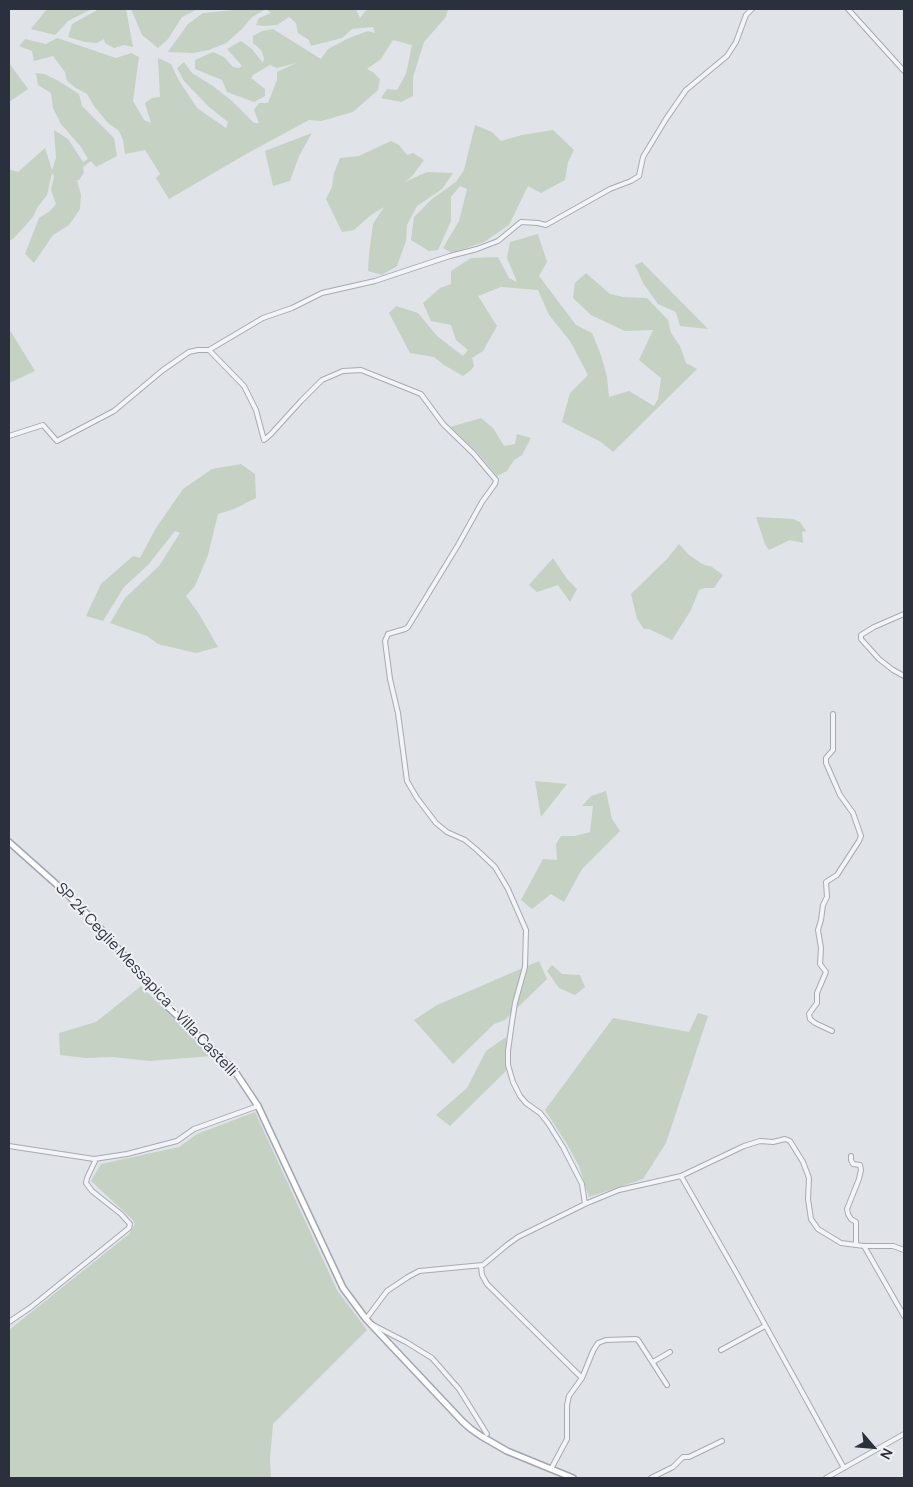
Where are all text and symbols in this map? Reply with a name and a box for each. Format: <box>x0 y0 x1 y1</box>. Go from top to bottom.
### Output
street label: SP 24 Ceglie Messapica - Villa Castelli <box>52 880 240 1080</box>
north arrow <box>848 1422 898 1472</box>
text: N <box>876 1445 898 1463</box>

